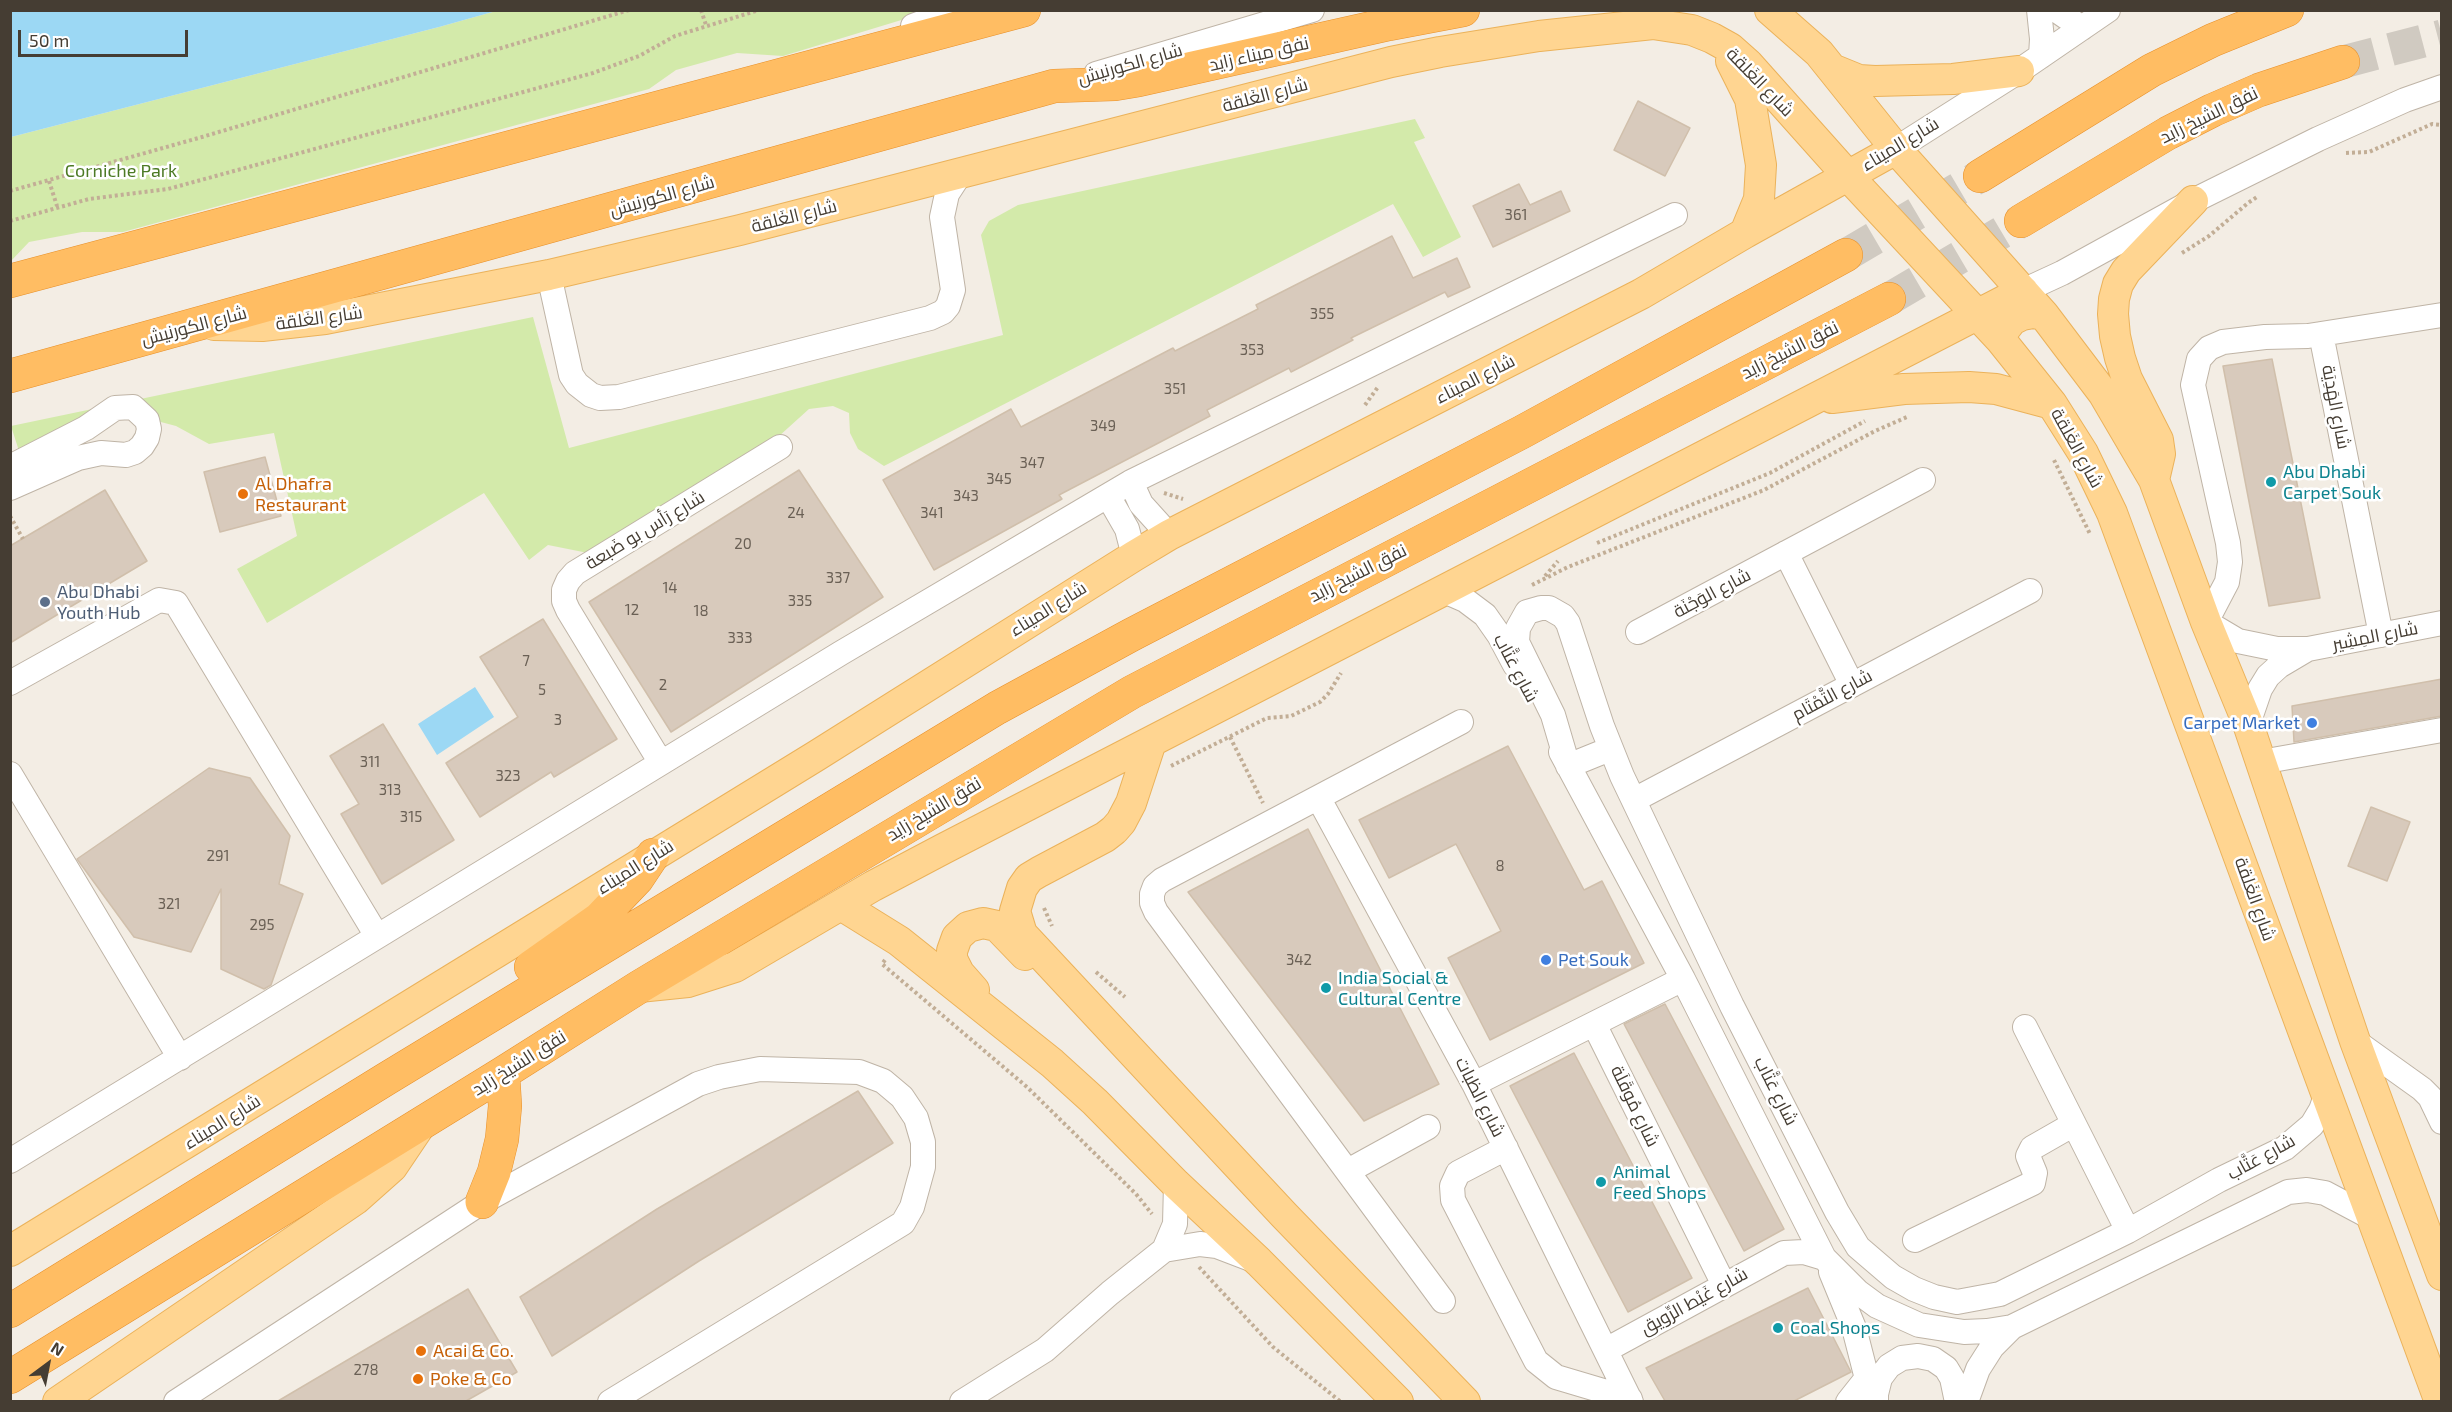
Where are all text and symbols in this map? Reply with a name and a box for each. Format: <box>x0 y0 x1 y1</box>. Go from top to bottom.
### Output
scale bar <box>21 18 190 56</box>
text: 50 m <box>29 29 69 51</box>
street label: نفق ميناء زايد <box>1207 32 1311 76</box>
street label: شارع الكورنيش <box>1075 39 1185 89</box>
street label: شارع الغَلقة <box>1722 43 1798 121</box>
street label: شارع الغَلقة <box>1220 73 1310 117</box>
street label: نفق الشيخ زايد <box>2156 82 2262 148</box>
street label: شارع الميناء <box>1857 112 1943 176</box>
park label: Corniche Park <box>65 160 177 182</box>
street label: شارع الكورنيش <box>607 171 717 221</box>
street label: شارع الغَلقة <box>749 195 839 237</box>
house number: 361 <box>1505 206 1527 224</box>
street label: شارع الغَلقة <box>274 301 364 335</box>
street label: شارع الكورنيش <box>139 302 249 350</box>
house number: 355 <box>1310 305 1334 323</box>
street label: نفق الشيخ زايد <box>1738 316 1842 384</box>
house number: 353 <box>1240 341 1264 359</box>
street label: شارع الميناء <box>1432 350 1518 408</box>
street label: شارع الهَدِيَة <box>2317 363 2355 451</box>
house number: 351 <box>1164 380 1186 398</box>
street label: شارع الغَلقة <box>2046 404 2108 492</box>
house number: 349 <box>1090 417 1116 435</box>
house number: 347 <box>1019 454 1045 472</box>
place label: Abu Dhabi Carpet Souk <box>2283 461 2381 504</box>
house number: 345 <box>986 470 1012 488</box>
place label: Al Dhafra Restaurant <box>255 473 346 516</box>
marker: Abu Dhabi Carpet Souk <box>2264 475 2278 489</box>
street label: شارع رَأس بو ضَبعة <box>581 486 709 574</box>
marker: Al Dhafra Restaurant <box>236 487 250 501</box>
house number: 343 <box>953 487 979 505</box>
house number: 24 <box>787 504 805 522</box>
house number: 341 <box>920 504 944 522</box>
house number: 20 <box>734 535 752 553</box>
street label: نفق الشيخ زايد <box>1306 539 1410 607</box>
street label: شارع الوَجْنَة <box>1670 564 1754 622</box>
house number: 337 <box>826 569 850 587</box>
street label: شارع الميناء <box>1006 577 1090 641</box>
house number: 14 <box>662 579 678 597</box>
place label: Abu Dhabi Youth Hub <box>57 581 140 624</box>
house number: 335 <box>788 592 812 610</box>
marker: Abu Dhabi Youth Hub <box>38 595 52 609</box>
house number: 12 <box>625 601 639 619</box>
house number: 18 <box>693 602 709 620</box>
street label: شارع المِشِير <box>2330 617 2420 655</box>
house number: 333 <box>727 629 753 647</box>
street label: شارع عَتَّاب <box>1489 630 1543 706</box>
house number: 7 <box>522 652 530 670</box>
street label: شارع التَّمْتَام <box>1788 665 1876 725</box>
house number: 2 <box>659 676 667 694</box>
house number: 5 <box>538 681 546 699</box>
house number: 3 <box>554 711 562 729</box>
place label: Carpet Market <box>2183 712 2300 734</box>
marker: Carpet Market <box>2305 716 2319 730</box>
house number: 311 <box>360 753 380 771</box>
house number: 323 <box>495 767 521 785</box>
street label: نفق الشيخ زايد <box>883 772 985 846</box>
house number: 313 <box>379 781 401 799</box>
house number: 315 <box>400 808 422 826</box>
street label: شارع الميناء <box>593 835 677 899</box>
house number: 291 <box>207 847 229 865</box>
street label: شارع الغَلقة <box>2230 854 2280 944</box>
house number: 8 <box>1495 857 1505 875</box>
house number: 321 <box>158 895 180 913</box>
house number: 295 <box>249 916 275 934</box>
place label: Pet Souk <box>1558 949 1629 971</box>
house number: 342 <box>1286 951 1312 969</box>
marker: Pet Souk <box>1539 953 1553 967</box>
place label: India Social & Cultural Centre <box>1338 967 1461 1010</box>
marker: India Social & Cultural Centre <box>1319 981 1333 995</box>
street label: نفق الشيخ زايد <box>468 1026 570 1100</box>
street label: شارع الظبات <box>1451 1053 1509 1141</box>
street label: شارع عَتَّاب <box>1749 1053 1803 1129</box>
street label: شارع مُوقَلَة <box>1606 1062 1664 1150</box>
street label: شارع الميناء <box>180 1090 264 1154</box>
street label: شارع عَتَّاب <box>2223 1130 2299 1184</box>
place label: Animal Feed Shops <box>1613 1161 1706 1204</box>
marker: Animal Feed Shops <box>1594 1175 1608 1189</box>
street label: شارع غَيْط الرِّويق <box>1637 1263 1751 1339</box>
place label: Coal Shops <box>1790 1317 1880 1339</box>
marker: Coal Shops <box>1771 1321 1785 1335</box>
north arrow <box>18 1334 78 1394</box>
text: N <box>48 1337 68 1359</box>
place label: Acai & Co. <box>433 1340 514 1362</box>
marker: Acai & Co. <box>414 1344 428 1358</box>
house number: 278 <box>353 1361 379 1379</box>
place label: Poke & Co <box>430 1368 512 1390</box>
marker: Poke & Co <box>411 1372 425 1386</box>

